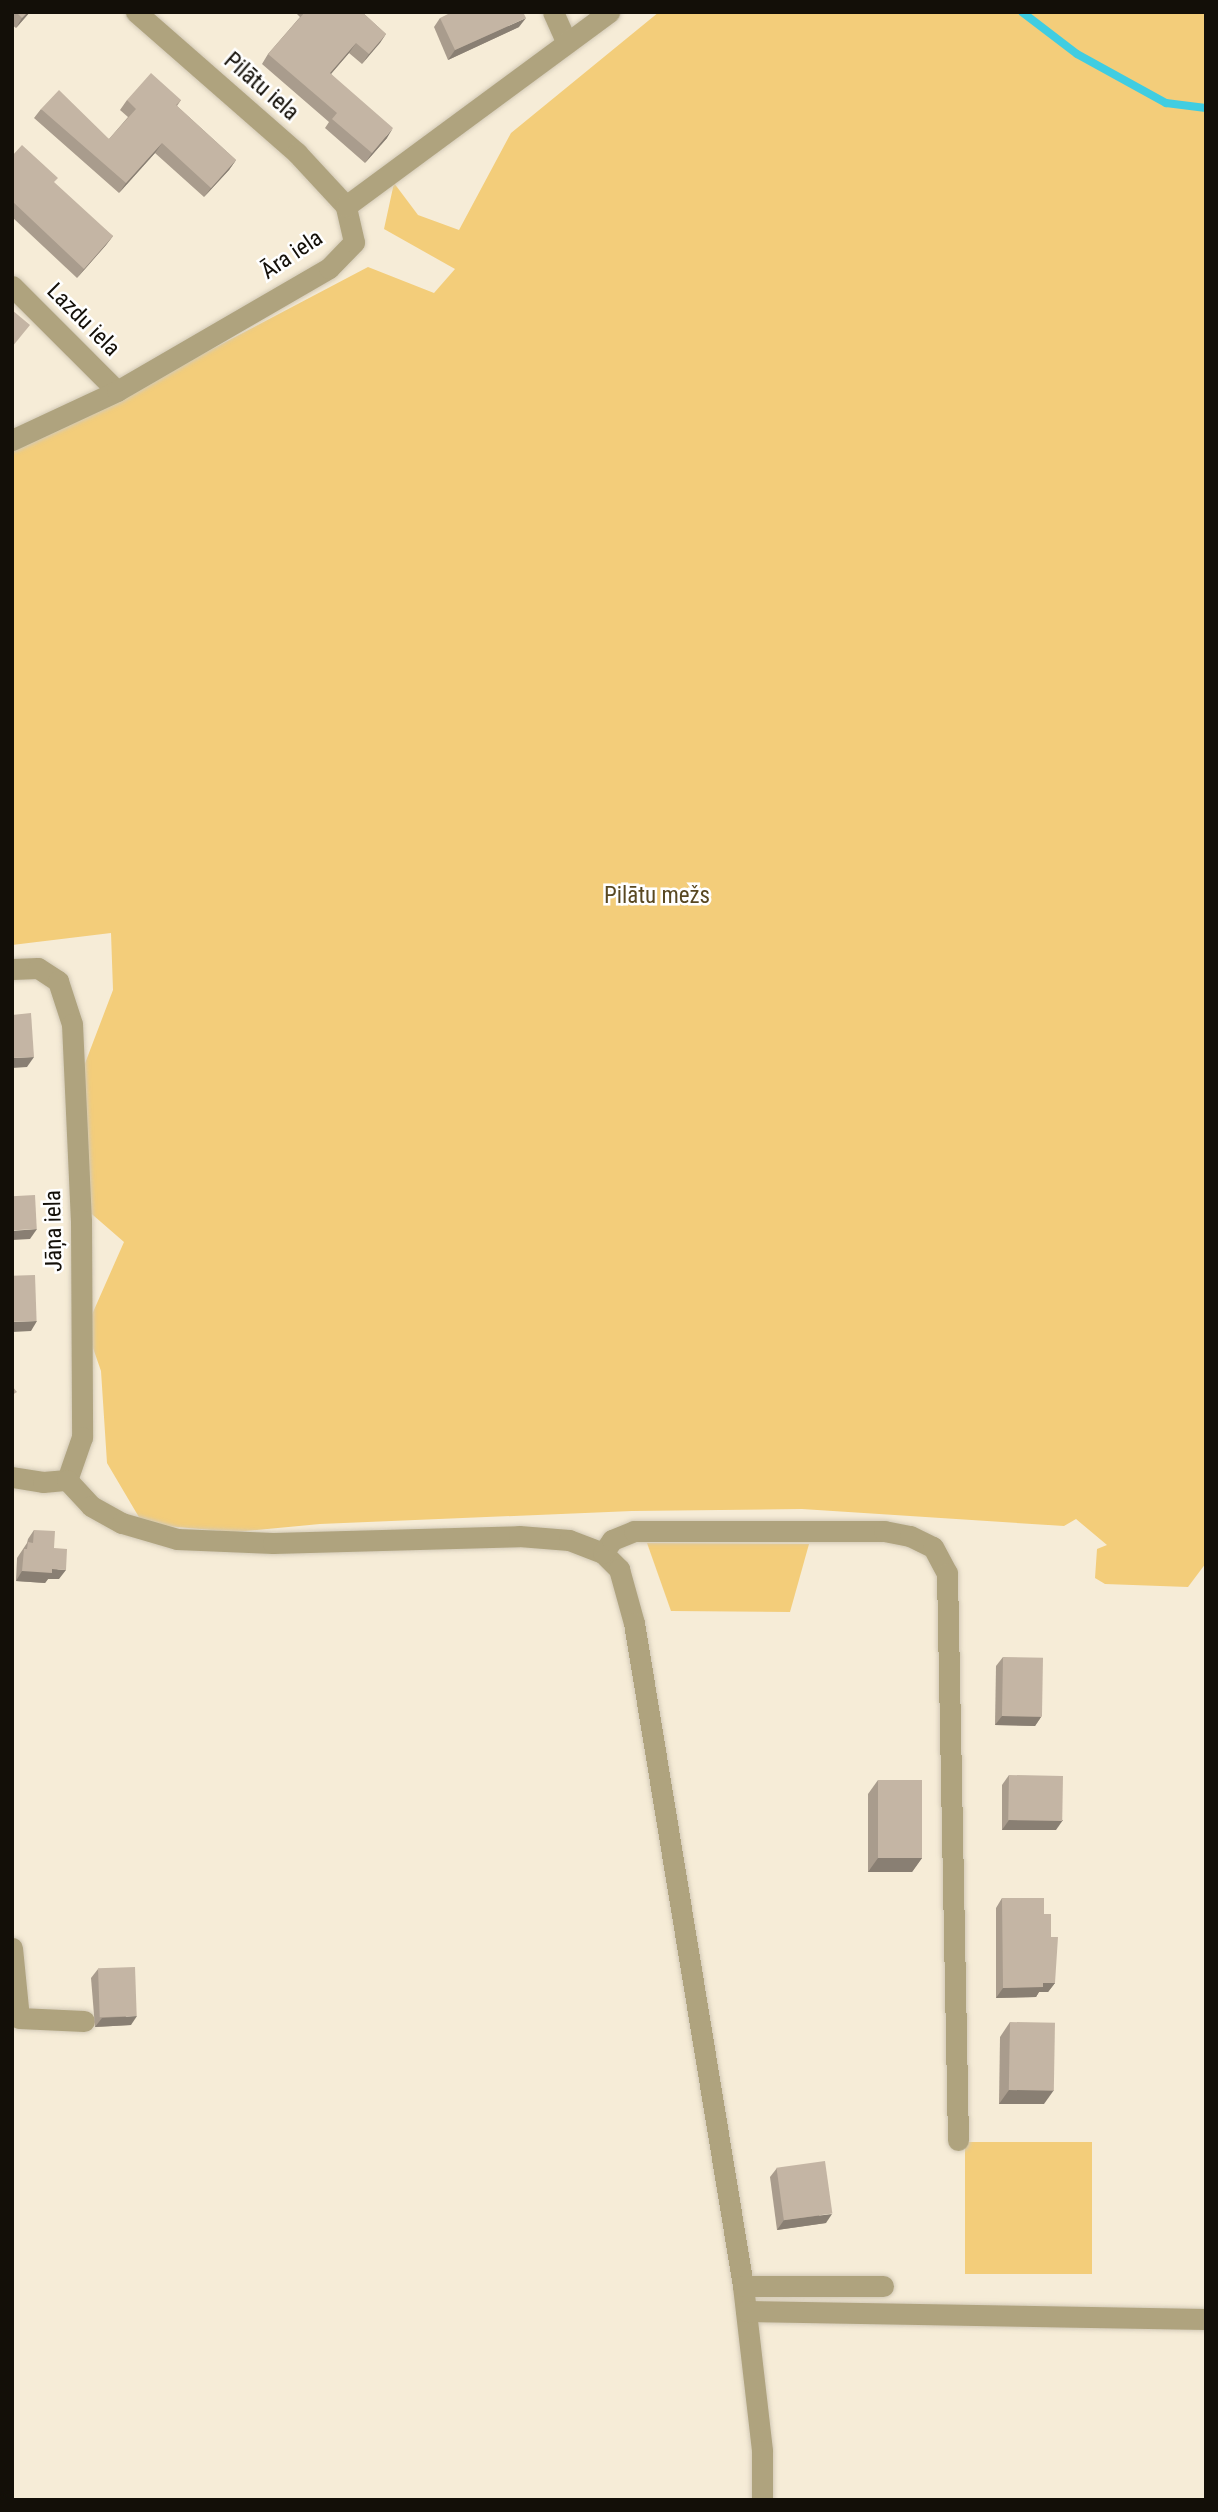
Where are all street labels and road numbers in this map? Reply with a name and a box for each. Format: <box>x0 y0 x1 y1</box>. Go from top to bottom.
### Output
street label: Pilātu iela <box>218 47 304 127</box>
street label: Āra iela <box>256 224 328 286</box>
street label: Lazdu iela <box>41 278 125 362</box>
street label: Jāņa iela <box>39 1190 69 1272</box>

